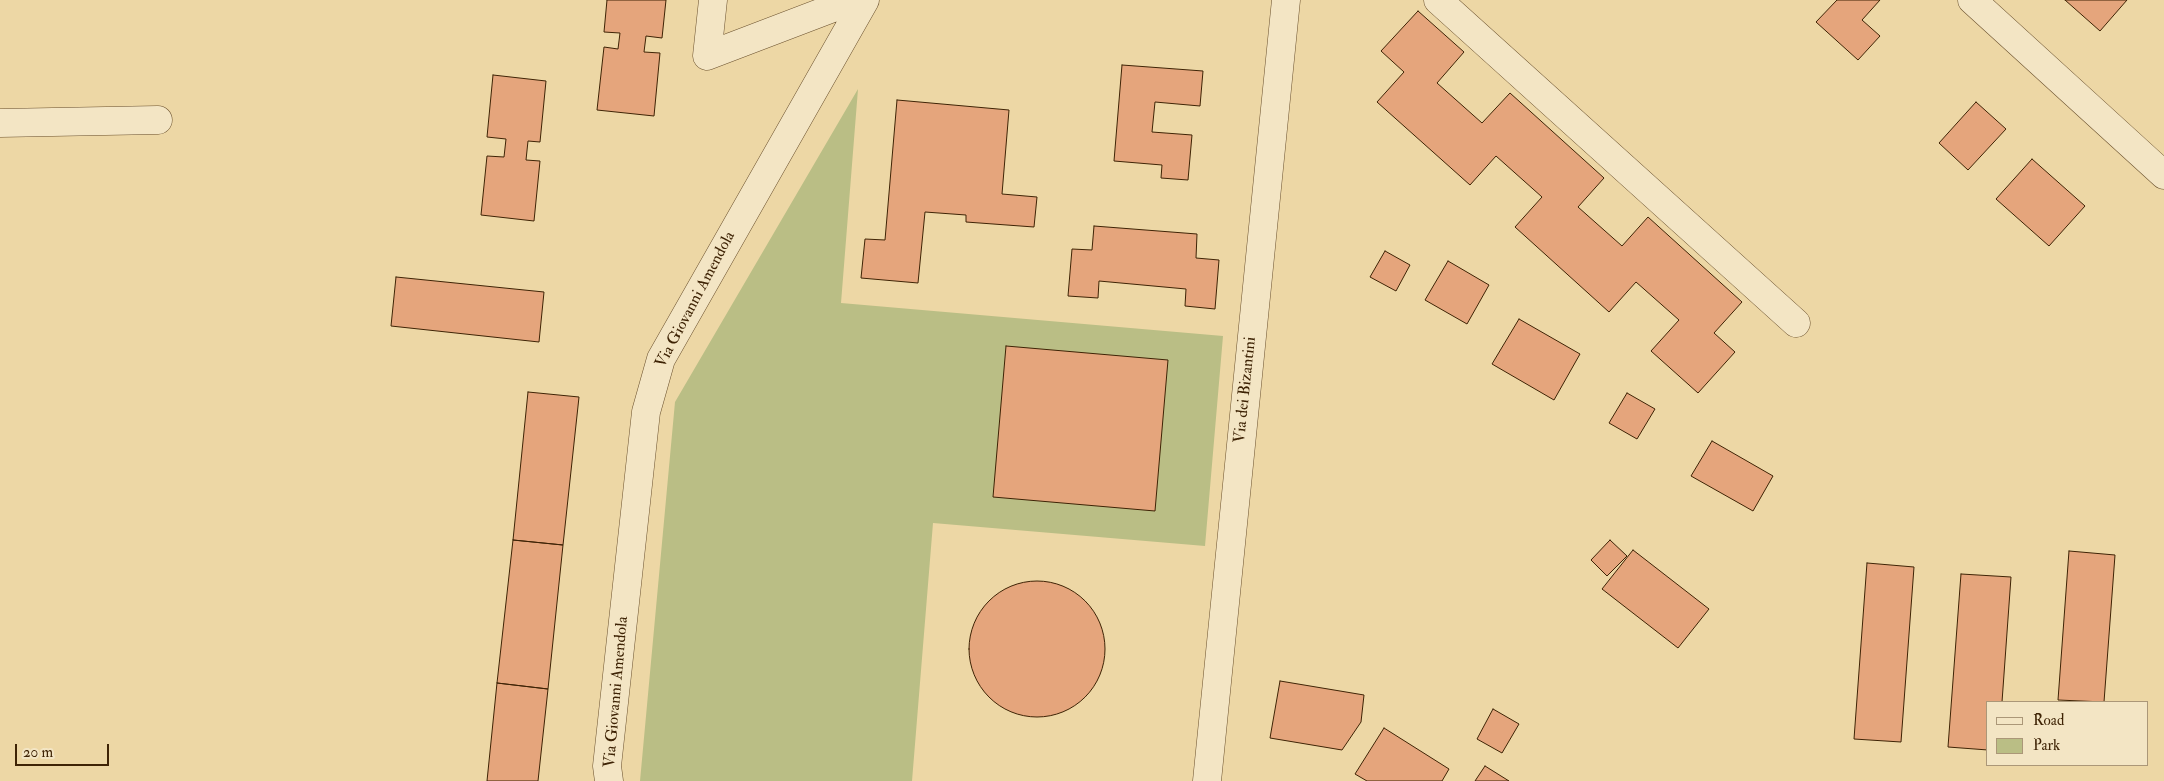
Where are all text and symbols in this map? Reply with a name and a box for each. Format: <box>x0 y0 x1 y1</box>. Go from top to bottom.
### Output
street label: Via Giovanni Amendola <box>652 228 740 372</box>
street label: Via dei Bizantini <box>1231 336 1261 444</box>
street label: Via Giovanni Amendola <box>601 616 633 768</box>
legend <box>1986 701 2149 766</box>
text: Road <box>2033 711 2064 730</box>
scale bar <box>18 734 111 766</box>
text: Park <box>2033 736 2060 755</box>
text: 20 m <box>23 743 53 762</box>

